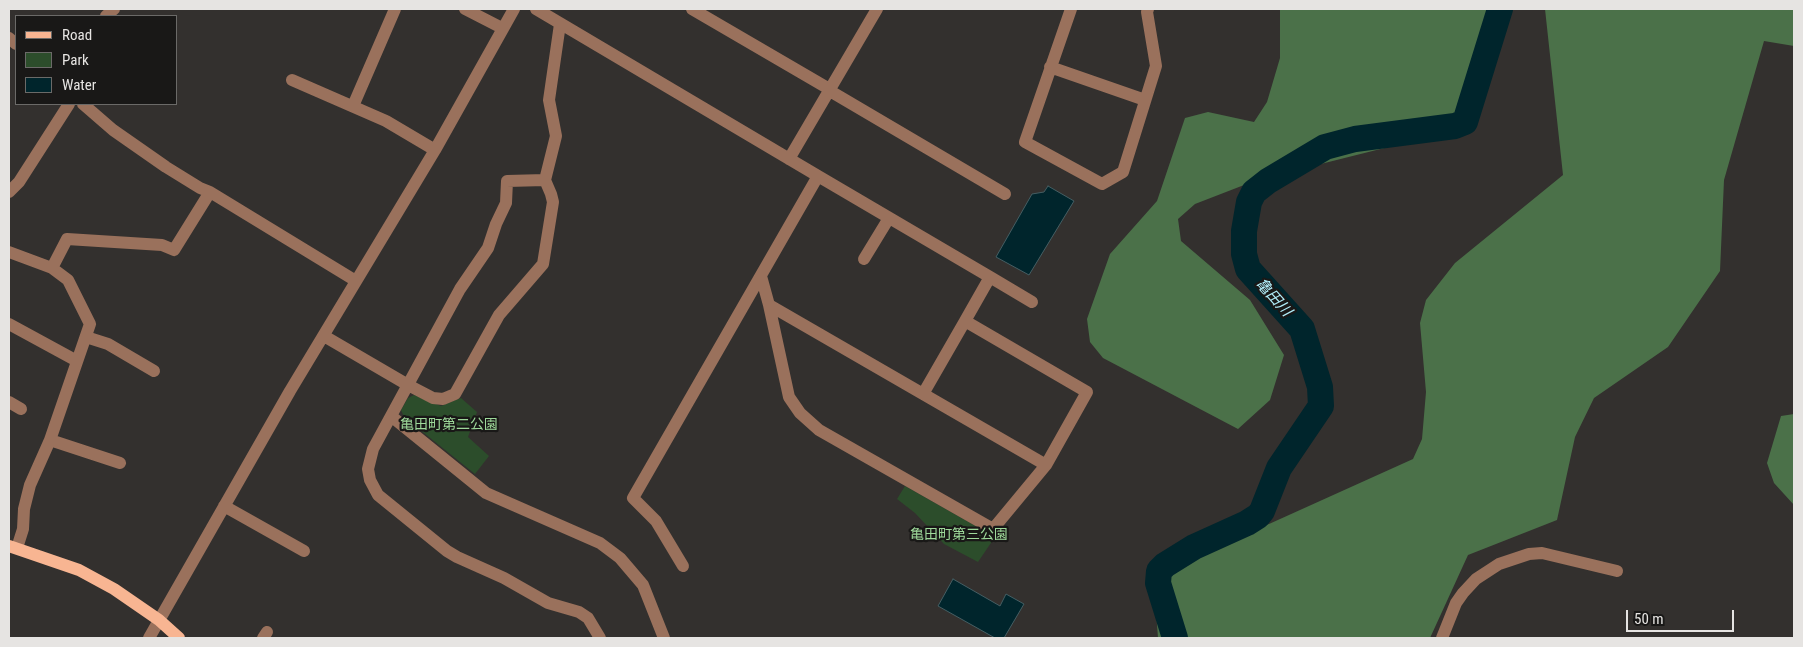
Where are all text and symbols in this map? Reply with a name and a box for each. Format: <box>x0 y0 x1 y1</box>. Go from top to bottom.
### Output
legend <box>15 15 178 105</box>
text: Road <box>62 26 92 44</box>
text: Park <box>62 51 89 69</box>
text: Water <box>62 76 96 94</box>
water label: 亀田川 <box>1251 275 1295 321</box>
park label: 亀田町第二公園 <box>400 417 498 433</box>
park label: 亀田町第三公園 <box>910 527 1008 543</box>
scale bar <box>1628 600 1736 632</box>
text: 50 m <box>1634 610 1664 628</box>

